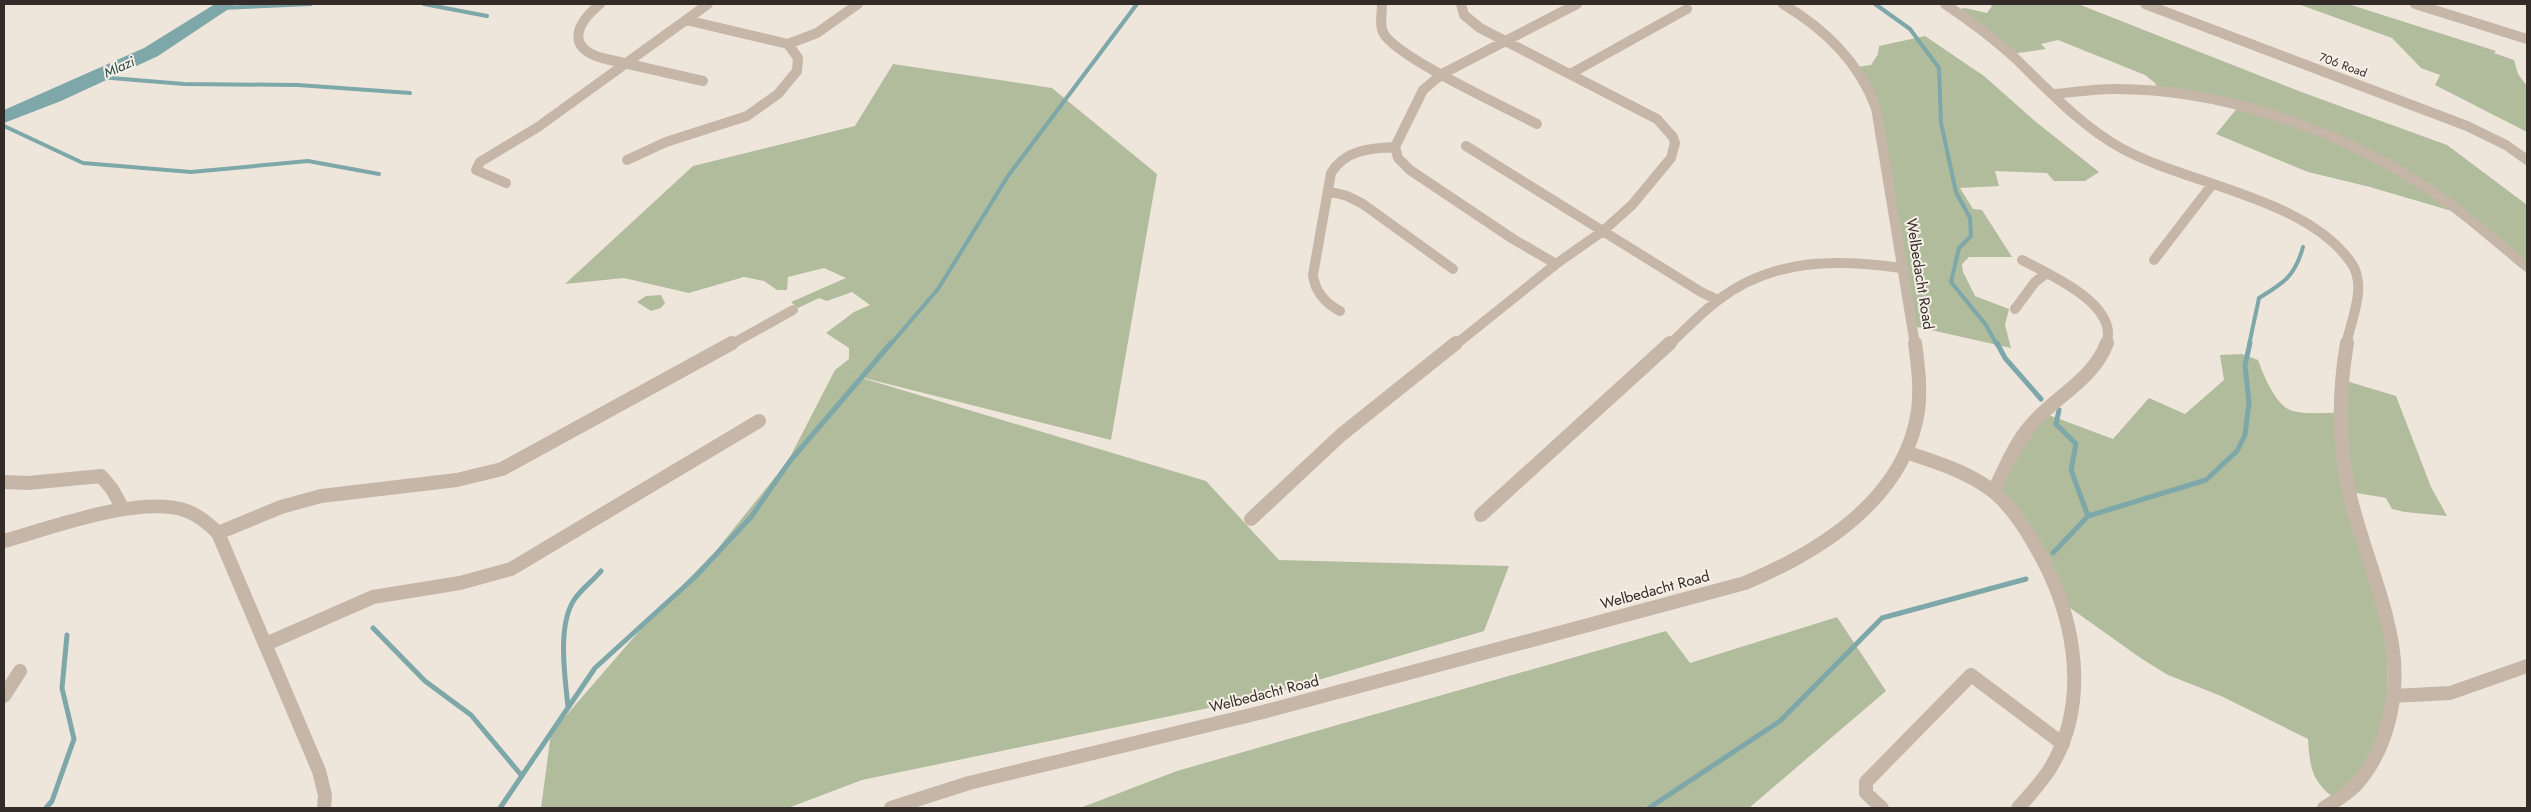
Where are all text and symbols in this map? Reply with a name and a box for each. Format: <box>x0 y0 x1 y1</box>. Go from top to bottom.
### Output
street label: 706 Road <box>2316 48 2370 82</box>
water label: Mlazi <box>100 51 138 83</box>
street label: Welbedacht Road <box>1900 217 1940 331</box>
street label: Welbedacht Road <box>1598 565 1712 615</box>
street label: Welbedacht Road <box>1207 670 1321 718</box>

